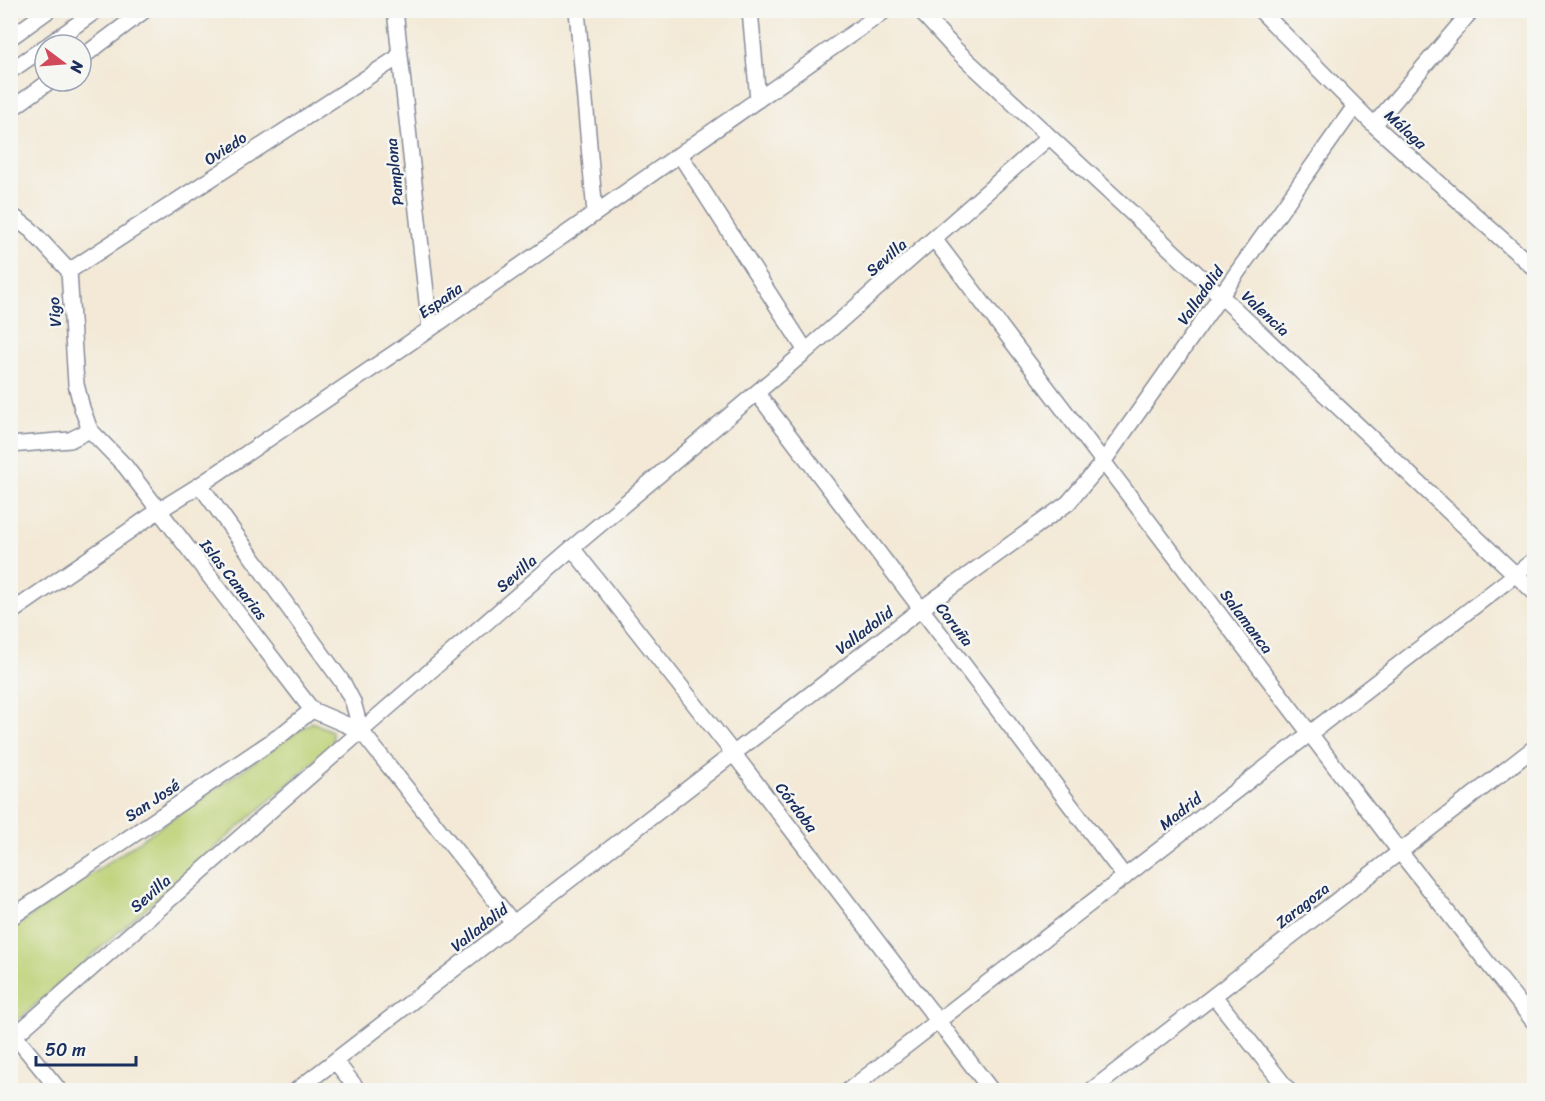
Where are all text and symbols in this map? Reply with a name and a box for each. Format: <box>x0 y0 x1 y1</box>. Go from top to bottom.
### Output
north arrow <box>33 33 93 93</box>
text: N <box>61 57 93 77</box>
street label: Málaga <box>1377 102 1435 157</box>
street label: Oviedo <box>198 123 253 173</box>
street label: Pamplona <box>377 137 412 207</box>
street label: Sevilla <box>859 231 914 284</box>
street label: Valladolid <box>1169 258 1232 331</box>
street label: España <box>412 274 470 326</box>
street label: Valencia <box>1234 283 1297 344</box>
street label: Vigo <box>39 296 70 328</box>
street label: Islas Canarias <box>192 531 275 627</box>
street label: Sevilla <box>489 547 544 600</box>
street label: Salamanca <box>1212 582 1281 660</box>
street label: Coruña <box>928 596 981 653</box>
street label: Valladolid <box>829 598 901 662</box>
street label: San José <box>118 771 186 830</box>
street label: Córdoba <box>768 775 826 840</box>
street label: Madrid <box>1152 784 1210 838</box>
street label: Sevilla <box>123 867 178 920</box>
street label: Zaragoza <box>1269 875 1336 936</box>
street label: Valladolid <box>444 894 516 960</box>
scale bar <box>36 1029 136 1067</box>
text: 50 m <box>45 1034 86 1066</box>

